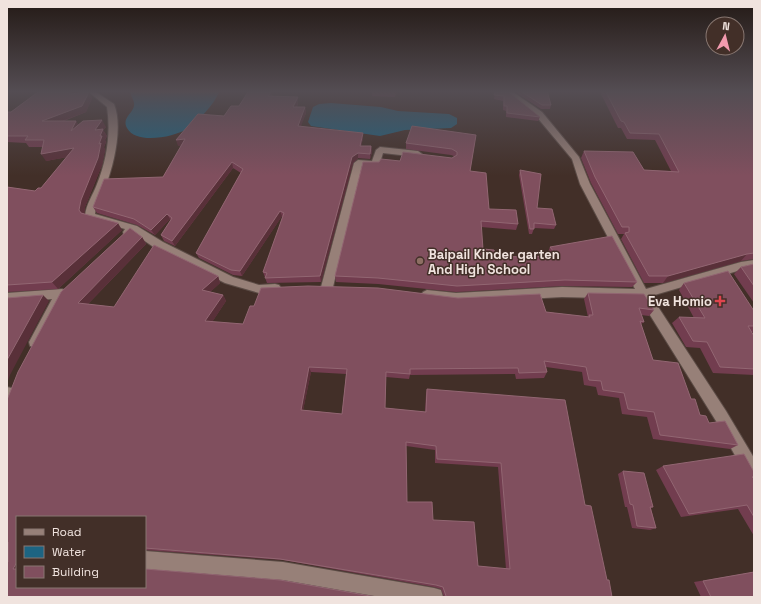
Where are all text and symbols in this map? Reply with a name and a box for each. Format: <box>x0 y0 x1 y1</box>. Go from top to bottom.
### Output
north arrow <box>705 16 745 56</box>
text: N <box>722 19 731 33</box>
place label: Baipail Kinder garten And High School <box>428 246 560 278</box>
marker: Baipail Kinder garten And High School <box>415 256 425 266</box>
place label: Eva Homio <box>648 293 712 310</box>
marker: Eva Homio <box>715 296 725 306</box>
legend <box>16 516 146 588</box>
text: Road <box>52 524 81 540</box>
text: Water <box>52 544 86 560</box>
text: Building <box>52 564 99 580</box>

